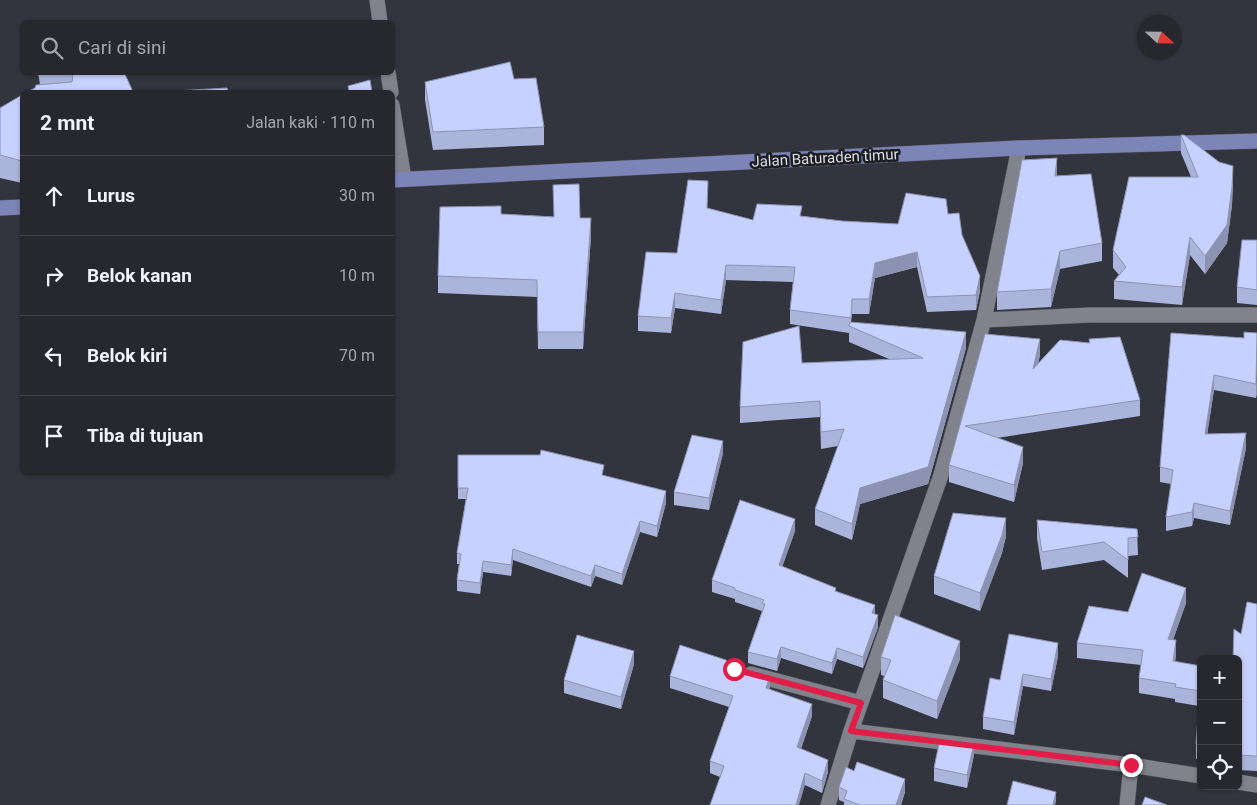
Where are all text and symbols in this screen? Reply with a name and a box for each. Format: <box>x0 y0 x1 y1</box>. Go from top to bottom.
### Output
north arrow <box>1137 15 1182 60</box>
search box <box>20 20 395 75</box>
icon: search <box>38 34 66 62</box>
text: Cari di sini <box>78 36 166 59</box>
text: 2 mnt <box>40 111 94 135</box>
text: Jalan kaki · 110 m <box>246 113 375 132</box>
street label: Jalan Baturaden timur <box>751 145 899 171</box>
icon: ahead <box>40 182 68 210</box>
text: Lurus <box>87 184 135 207</box>
text: 30 m <box>339 186 375 205</box>
icon: right <box>40 262 68 290</box>
text: Belok kanan <box>87 264 192 287</box>
text: 10 m <box>339 266 375 285</box>
icon: left <box>40 342 68 370</box>
text: Belok kiri <box>87 344 167 367</box>
text: 70 m <box>339 346 375 365</box>
icon: arrive <box>40 422 68 450</box>
text: Tiba di tujuan <box>87 424 203 447</box>
map controls <box>1197 655 1242 790</box>
button: + <box>1197 655 1242 700</box>
route start <box>723 658 746 681</box>
button: − <box>1197 700 1242 745</box>
button: locate <box>1197 745 1242 790</box>
route end <box>1120 754 1143 777</box>

